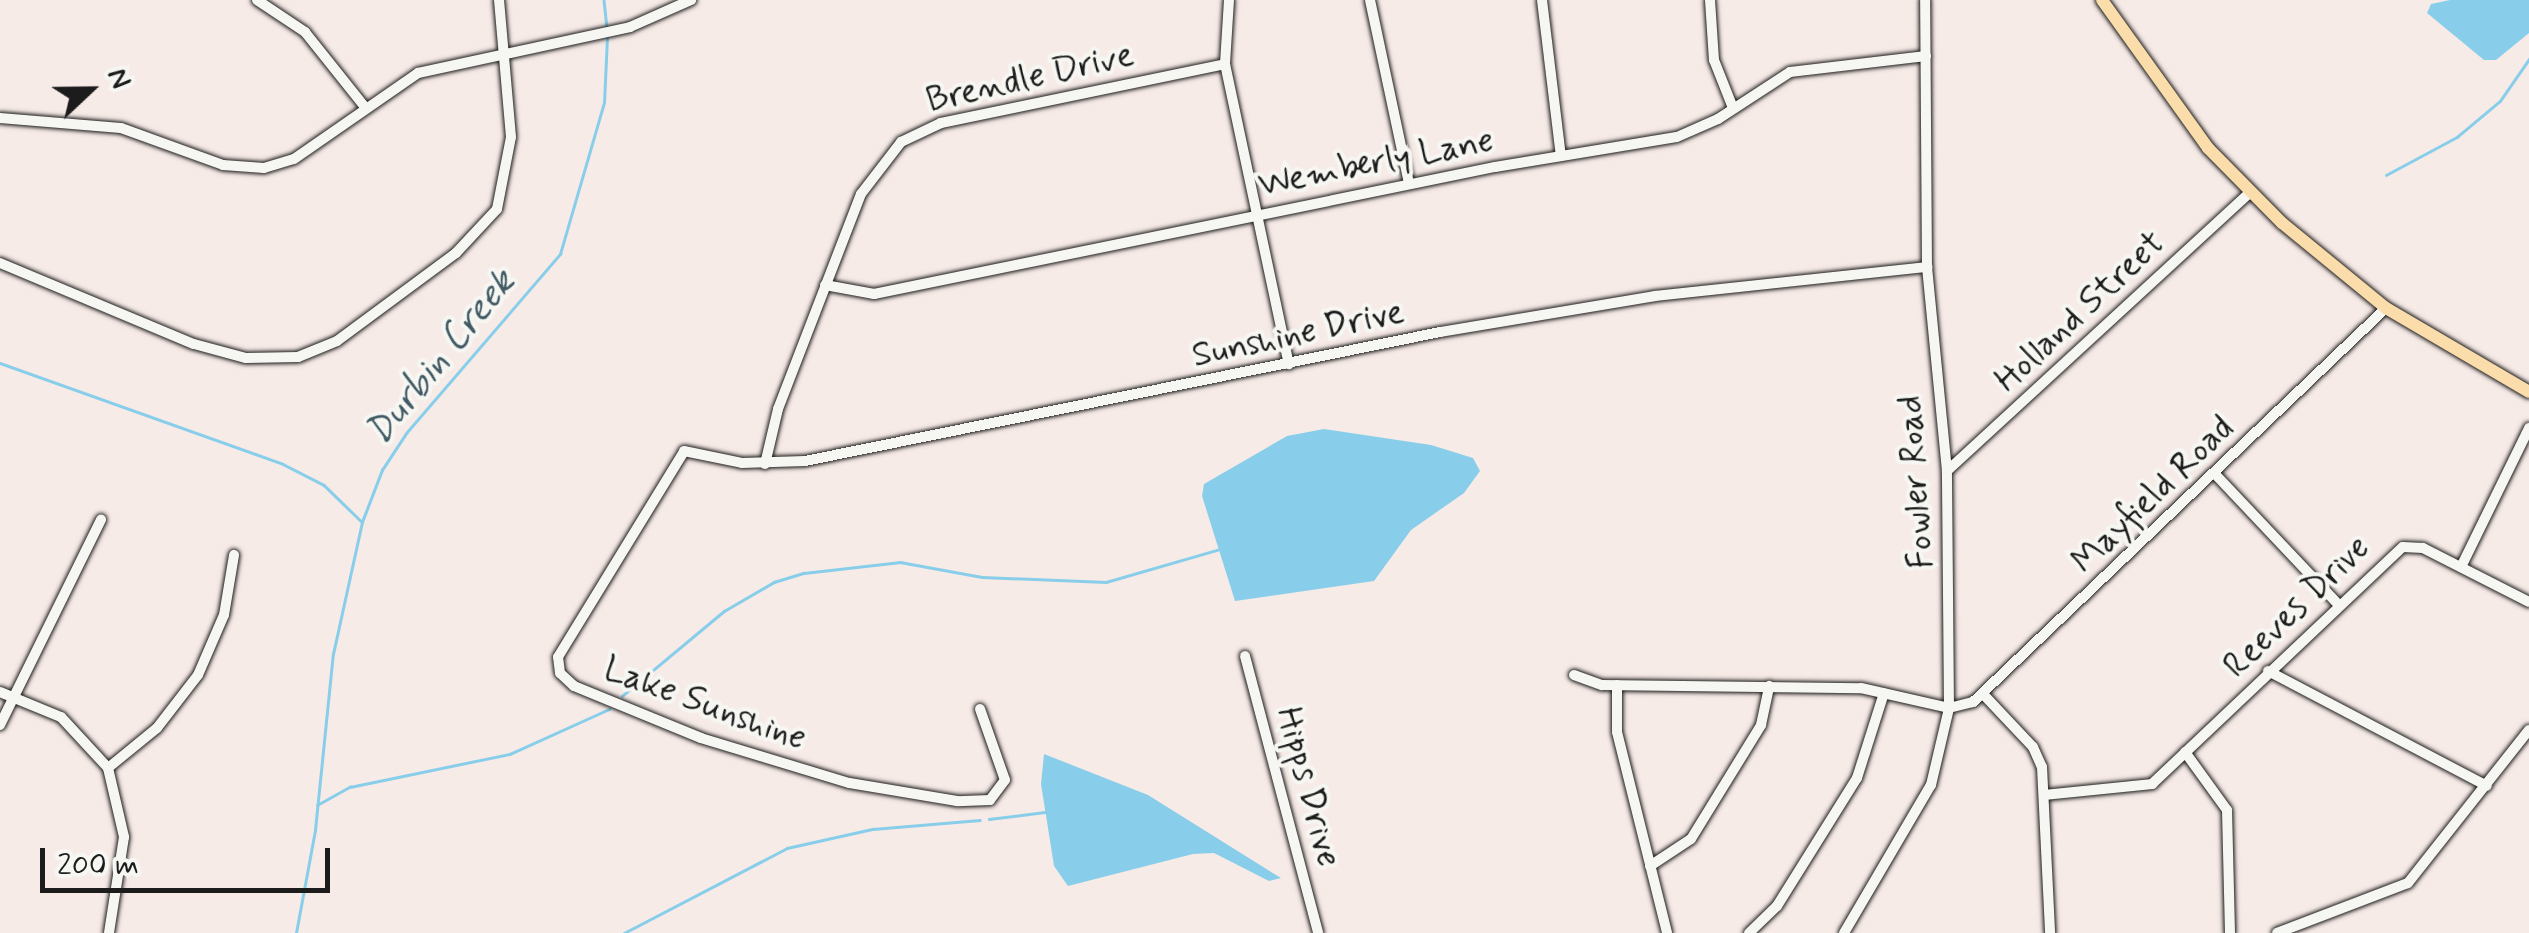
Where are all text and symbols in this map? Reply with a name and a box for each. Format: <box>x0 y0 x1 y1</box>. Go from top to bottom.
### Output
street label: Brendle Drive <box>924 34 1136 122</box>
north arrow <box>40 40 140 140</box>
text: N <box>98 63 139 94</box>
street label: Wemberly Lane <box>1255 120 1497 206</box>
street label: Holland Street <box>1987 223 2173 401</box>
water label: Durbin Creek <box>356 261 526 455</box>
street label: Sunshine Drive <box>1190 291 1406 377</box>
street label: Fowler Road <box>1889 394 1943 570</box>
street label: Mayfield Road <box>2064 408 2242 582</box>
street label: Reeves Drive <box>2215 527 2379 687</box>
street label: Lake Sunshine <box>599 648 811 760</box>
street label: Hipps Drive <box>1267 703 1349 871</box>
scale bar <box>45 828 335 890</box>
text: 200 m <box>57 846 139 885</box>

